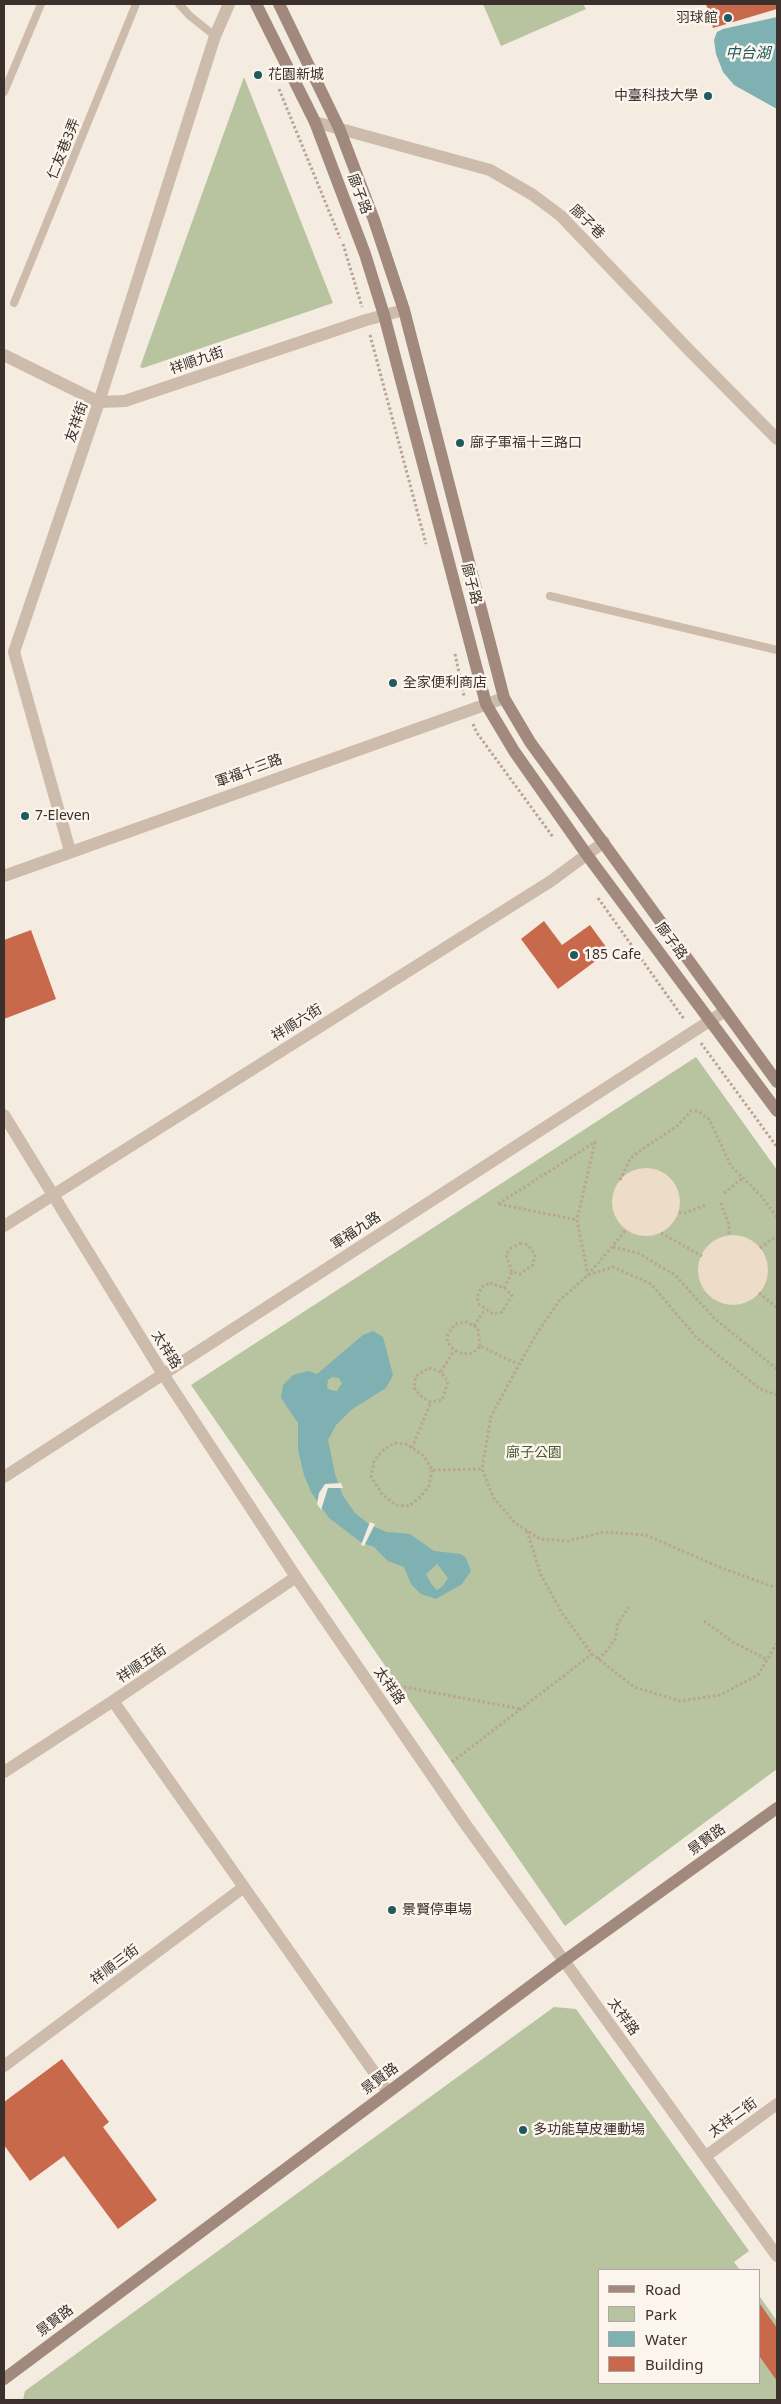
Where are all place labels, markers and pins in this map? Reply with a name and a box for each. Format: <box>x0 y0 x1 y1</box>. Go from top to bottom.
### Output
place label: 羽球館 <box>676 10 718 26</box>
marker: 羽球館 <box>722 12 734 24</box>
place label: 花園新城 <box>268 67 324 83</box>
marker: 花園新城 <box>252 69 264 81</box>
place label: 中臺科技大學 <box>614 88 698 104</box>
marker: 中臺科技大學 <box>702 90 714 102</box>
place label: 廍子軍福十三路口 <box>470 435 582 451</box>
marker: 廍子軍福十三路口 <box>454 437 466 449</box>
place label: 全家便利商店 <box>403 675 487 691</box>
marker: 全家便利商店 <box>387 677 399 689</box>
place label: 7-Eleven <box>35 808 90 824</box>
marker: 7-Eleven <box>19 810 31 822</box>
place label: 185 Cafe <box>584 947 641 963</box>
marker: 185 Cafe <box>568 949 580 961</box>
place label: 景賢停車場 <box>402 1902 472 1918</box>
marker: 景賢停車場 <box>386 1904 398 1916</box>
place label: 多功能草皮運動場 <box>533 2122 645 2138</box>
marker: 多功能草皮運動場 <box>517 2124 529 2136</box>

